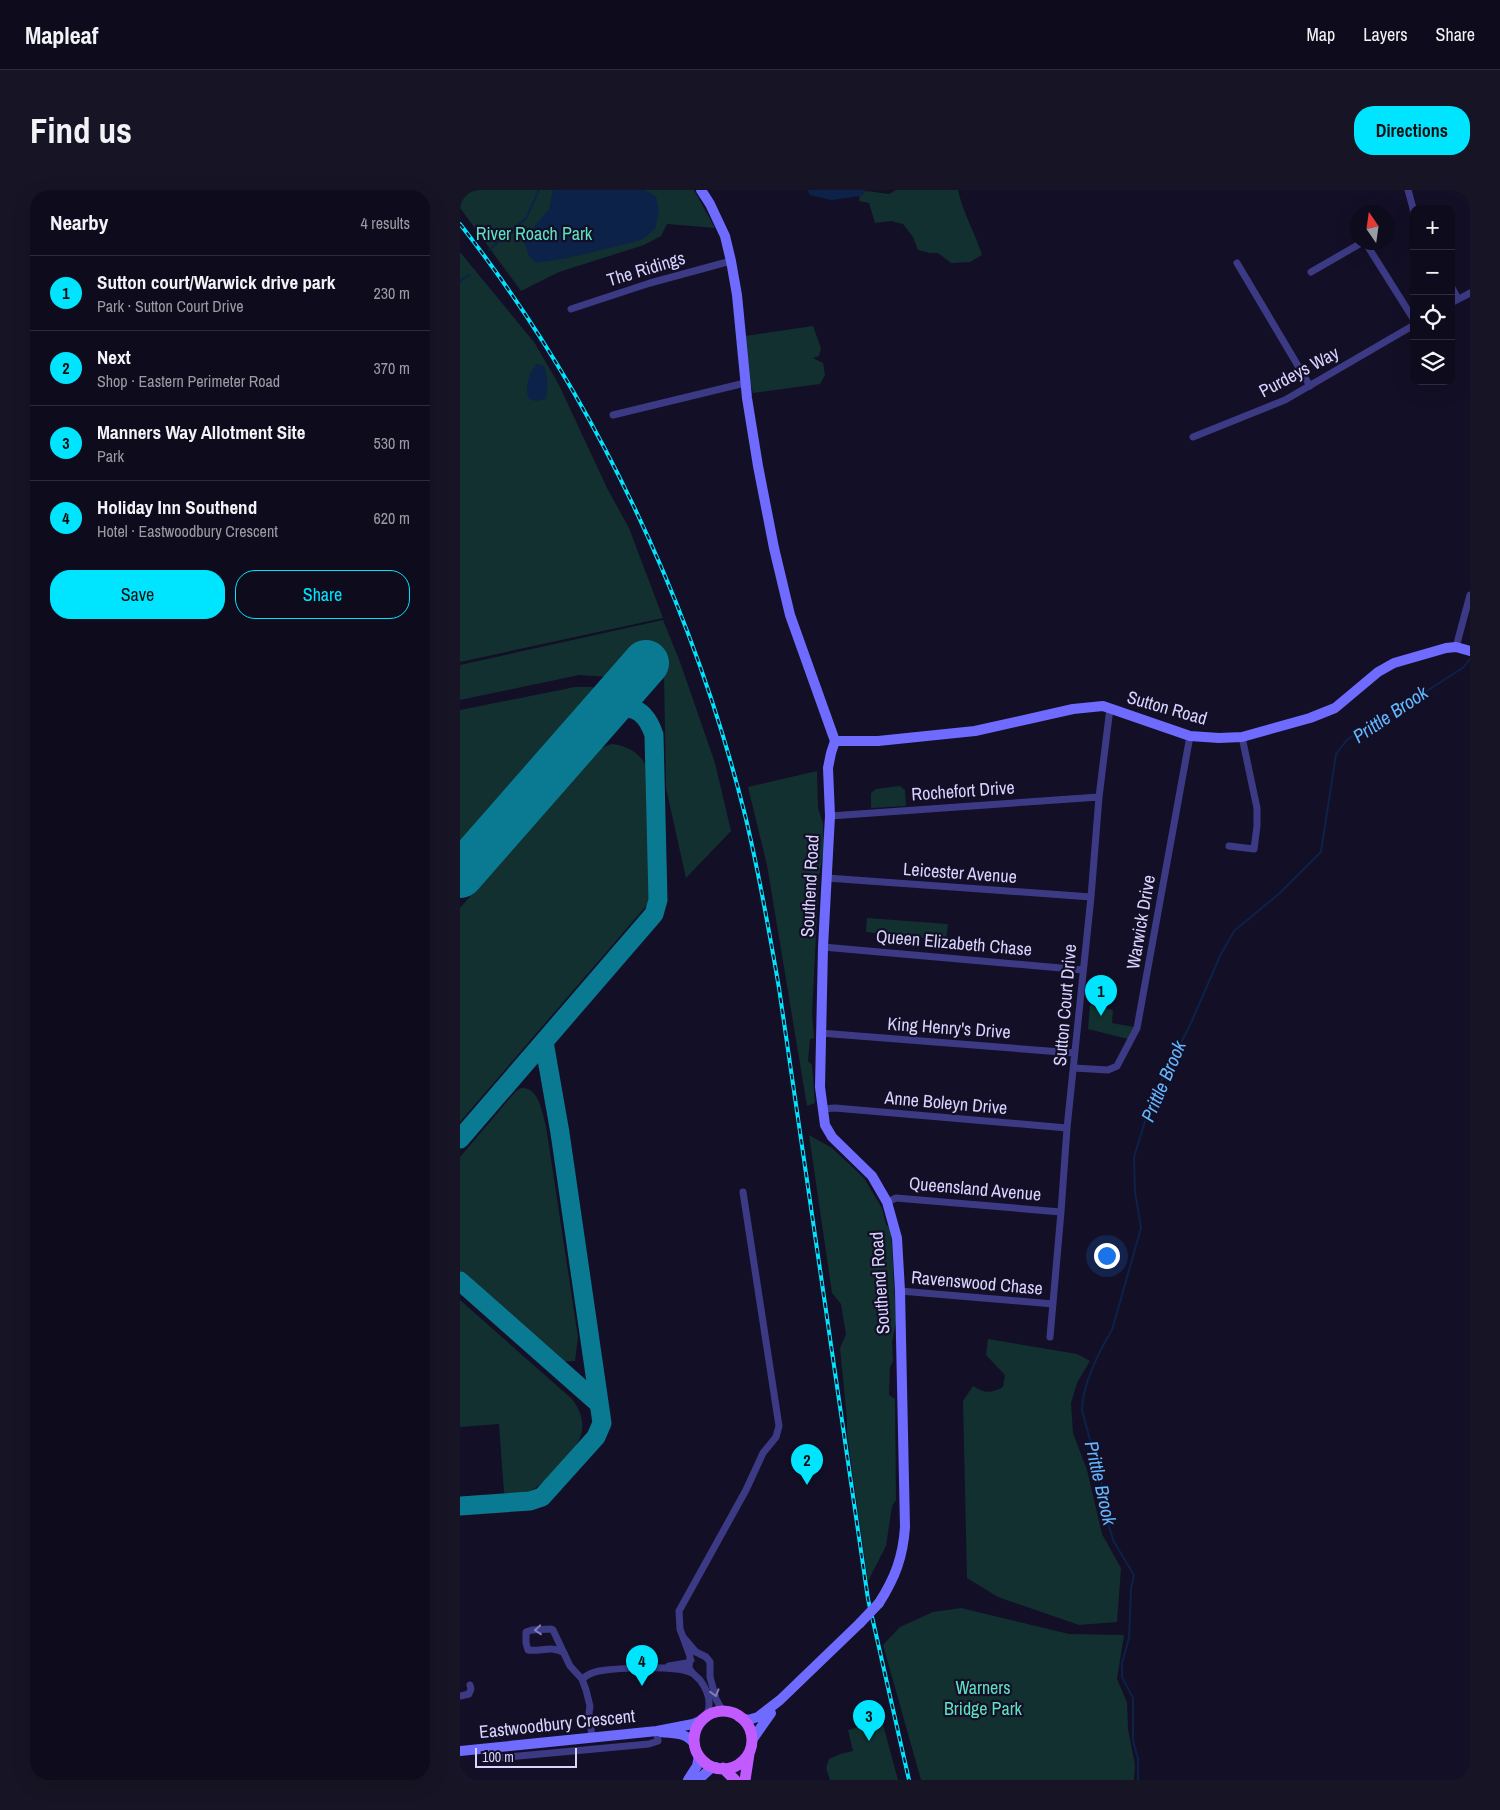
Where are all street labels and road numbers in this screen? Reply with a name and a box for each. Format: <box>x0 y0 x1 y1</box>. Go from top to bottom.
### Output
street label: The Ridings <box>604 245 688 292</box>
street label: Purdeys Way <box>1254 340 1344 403</box>
street label: Sutton Road <box>1124 684 1210 731</box>
street label: Rochefort Drive <box>911 774 1015 807</box>
street label: Southend Road <box>794 834 825 938</box>
street label: Leicester Avenue <box>902 856 1018 889</box>
street label: Warwick Drive <box>1120 873 1161 971</box>
street label: Queen Elizabeth Chase <box>875 923 1033 962</box>
street label: Sutton Court Drive <box>1047 943 1082 1067</box>
street label: King Henry's Drive <box>887 1011 1011 1044</box>
street label: Anne Boleyn Drive <box>883 1085 1008 1120</box>
street label: Queensland Avenue <box>908 1170 1042 1207</box>
street label: Southend Road <box>863 1231 896 1335</box>
street label: Ravenswood Chase <box>910 1264 1044 1301</box>
street label: Eastwoodbury Crescent <box>478 1703 636 1744</box>

